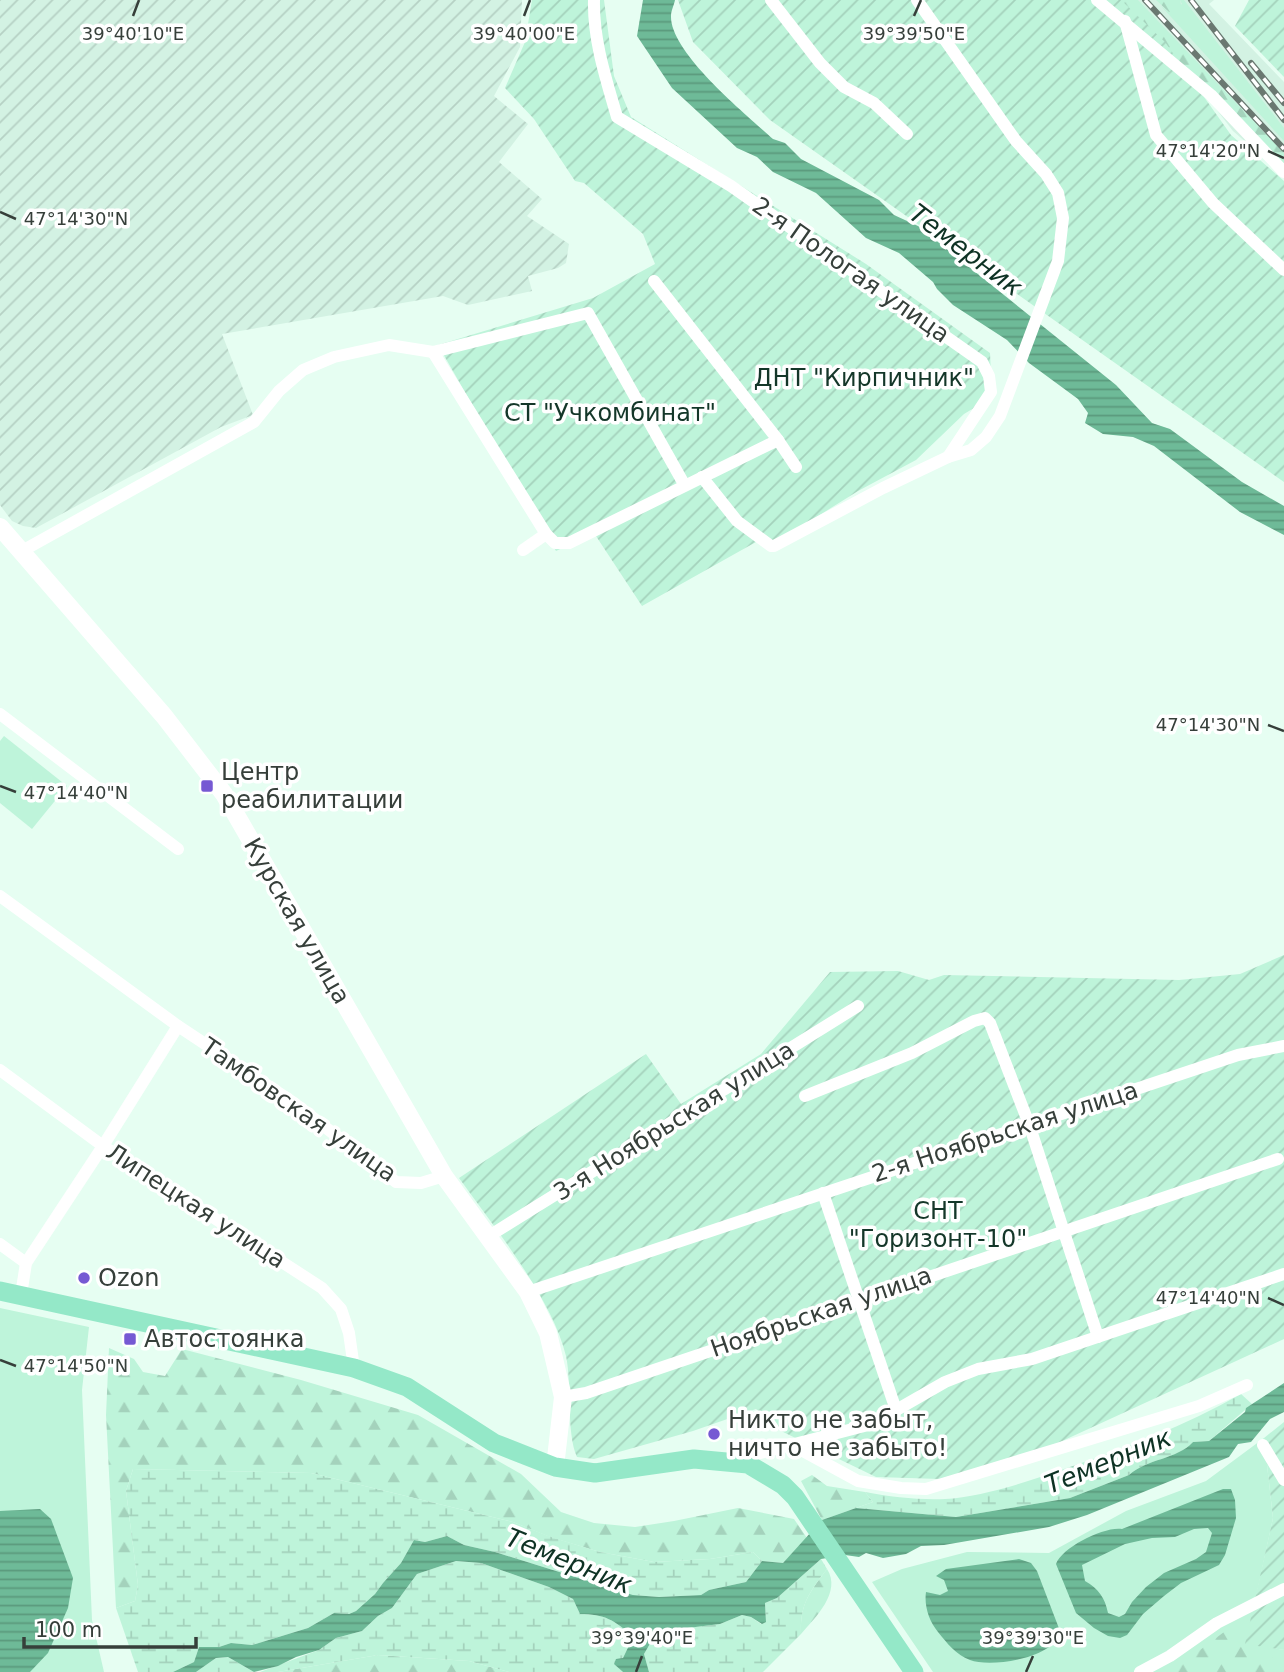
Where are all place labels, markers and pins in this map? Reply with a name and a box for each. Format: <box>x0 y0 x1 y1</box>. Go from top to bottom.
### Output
place label: Центр реабилитации <box>221 758 403 814</box>
marker: Центр реабилитации <box>199 778 215 794</box>
place label: Ozon <box>98 1264 159 1292</box>
marker: Ozon <box>76 1270 92 1286</box>
place label: Автостоянка <box>144 1325 304 1353</box>
marker: Автостоянка <box>122 1331 138 1347</box>
place label: Никто не забыт, ничто не забыто! <box>728 1406 947 1462</box>
marker: Никто не забыт, ничто не забыто! <box>706 1426 722 1442</box>

